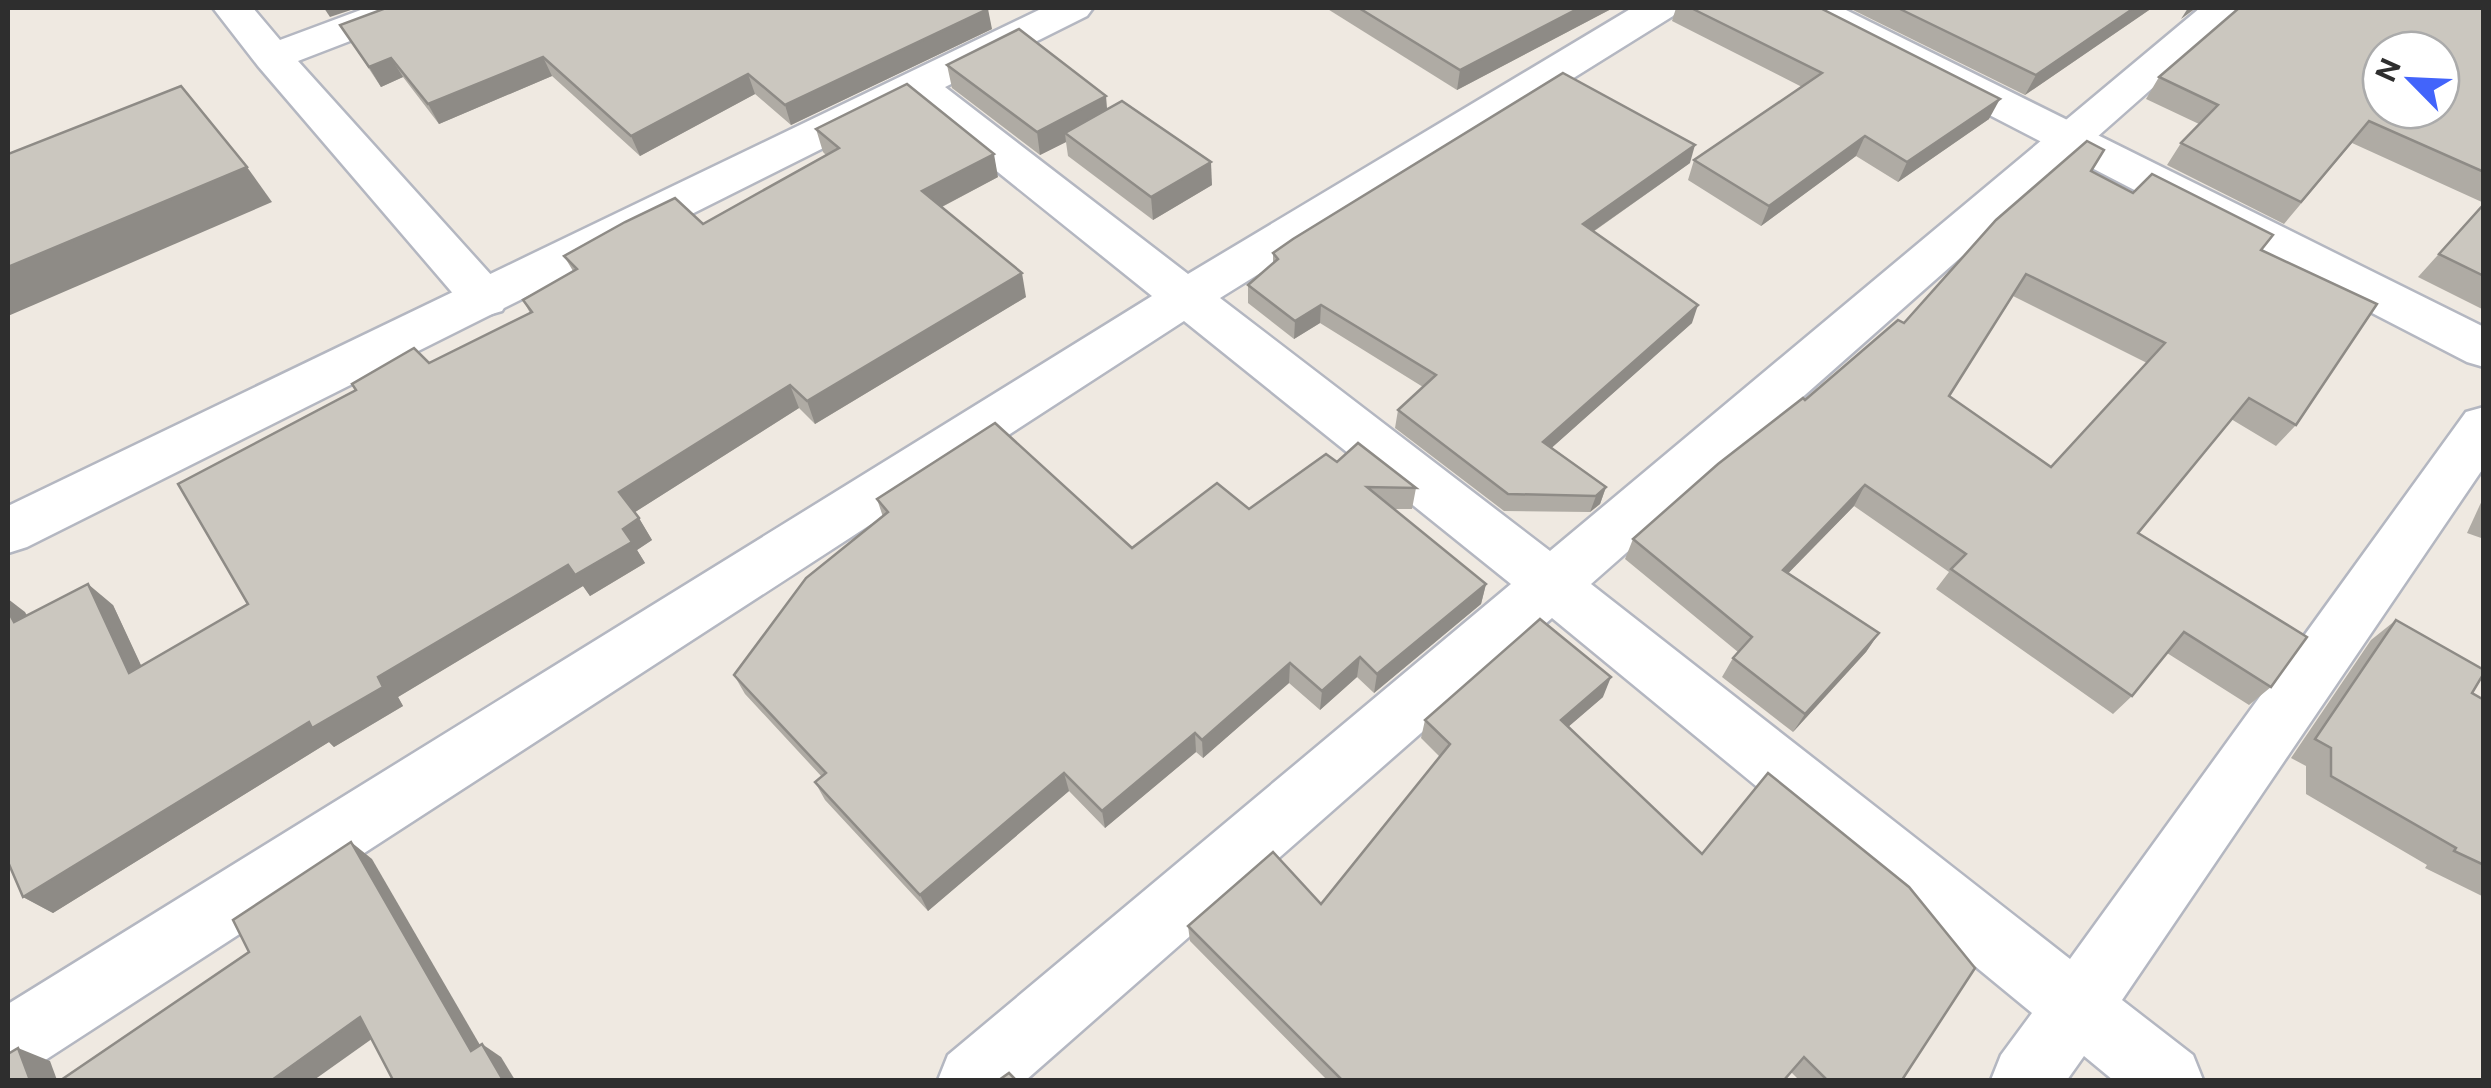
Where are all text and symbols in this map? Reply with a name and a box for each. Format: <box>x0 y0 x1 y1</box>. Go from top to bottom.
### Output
north arrow <box>2361 30 2461 130</box>
text: N <box>2368 53 2407 86</box>

